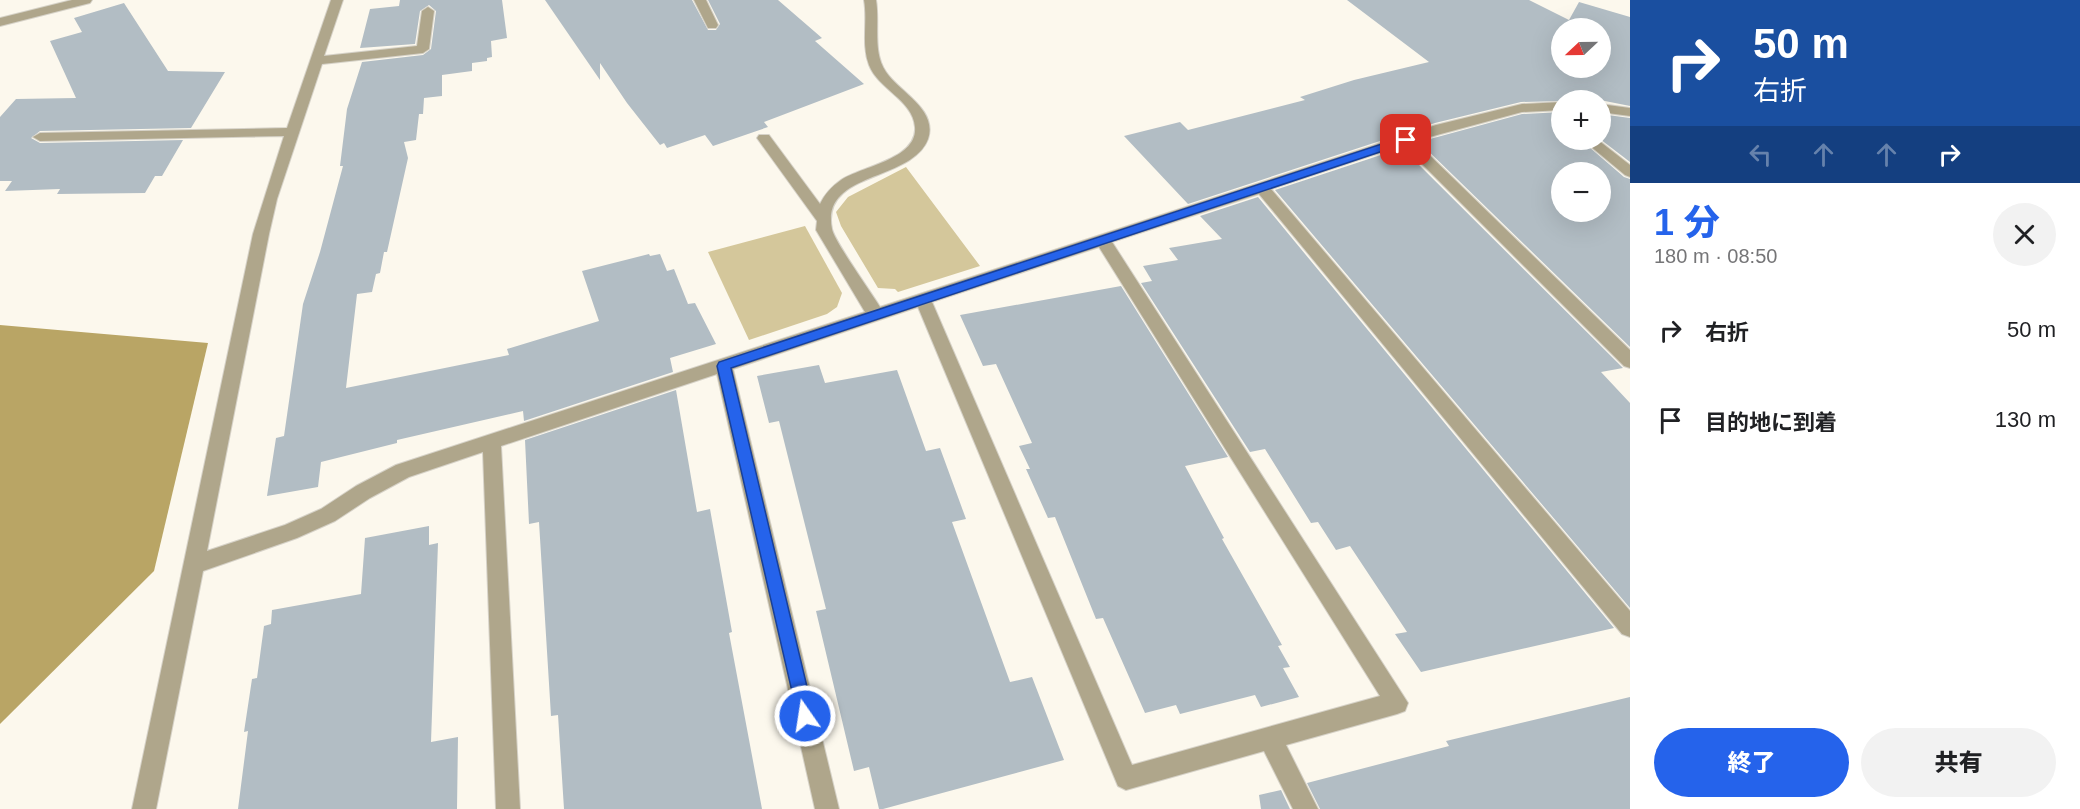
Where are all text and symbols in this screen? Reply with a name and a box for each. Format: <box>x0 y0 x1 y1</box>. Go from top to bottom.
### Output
north arrow <box>1551 18 1611 78</box>
map controls <box>1551 18 1611 222</box>
text: 50 m <box>1753 20 1849 67</box>
icon: right <box>1654 24 1732 102</box>
text: 右折 <box>1753 76 1807 106</box>
button: + <box>1551 90 1611 150</box>
pin <box>1380 114 1431 165</box>
icon: arrive <box>1389 123 1422 156</box>
icon: left <box>1744 138 1777 171</box>
icon: ahead <box>1807 138 1840 171</box>
icon: ahead <box>1870 138 1903 171</box>
icon: right <box>1933 138 1966 171</box>
button: − <box>1551 162 1611 222</box>
text: 1 分 <box>1654 202 1720 243</box>
button: close <box>1993 203 2056 266</box>
text: 180 m · 08:50 <box>1654 245 1777 267</box>
icon: right <box>1654 314 1687 347</box>
text: 50 m <box>2007 317 2056 342</box>
text: 右折 <box>1705 320 1749 345</box>
icon: arrive <box>1654 404 1687 437</box>
text: 130 m <box>1995 407 2056 432</box>
text: 目的地に到着 <box>1705 410 1837 435</box>
position arrow <box>773 684 837 748</box>
button: 終了 <box>1654 728 1849 797</box>
button: 共有 <box>1861 728 2056 797</box>

